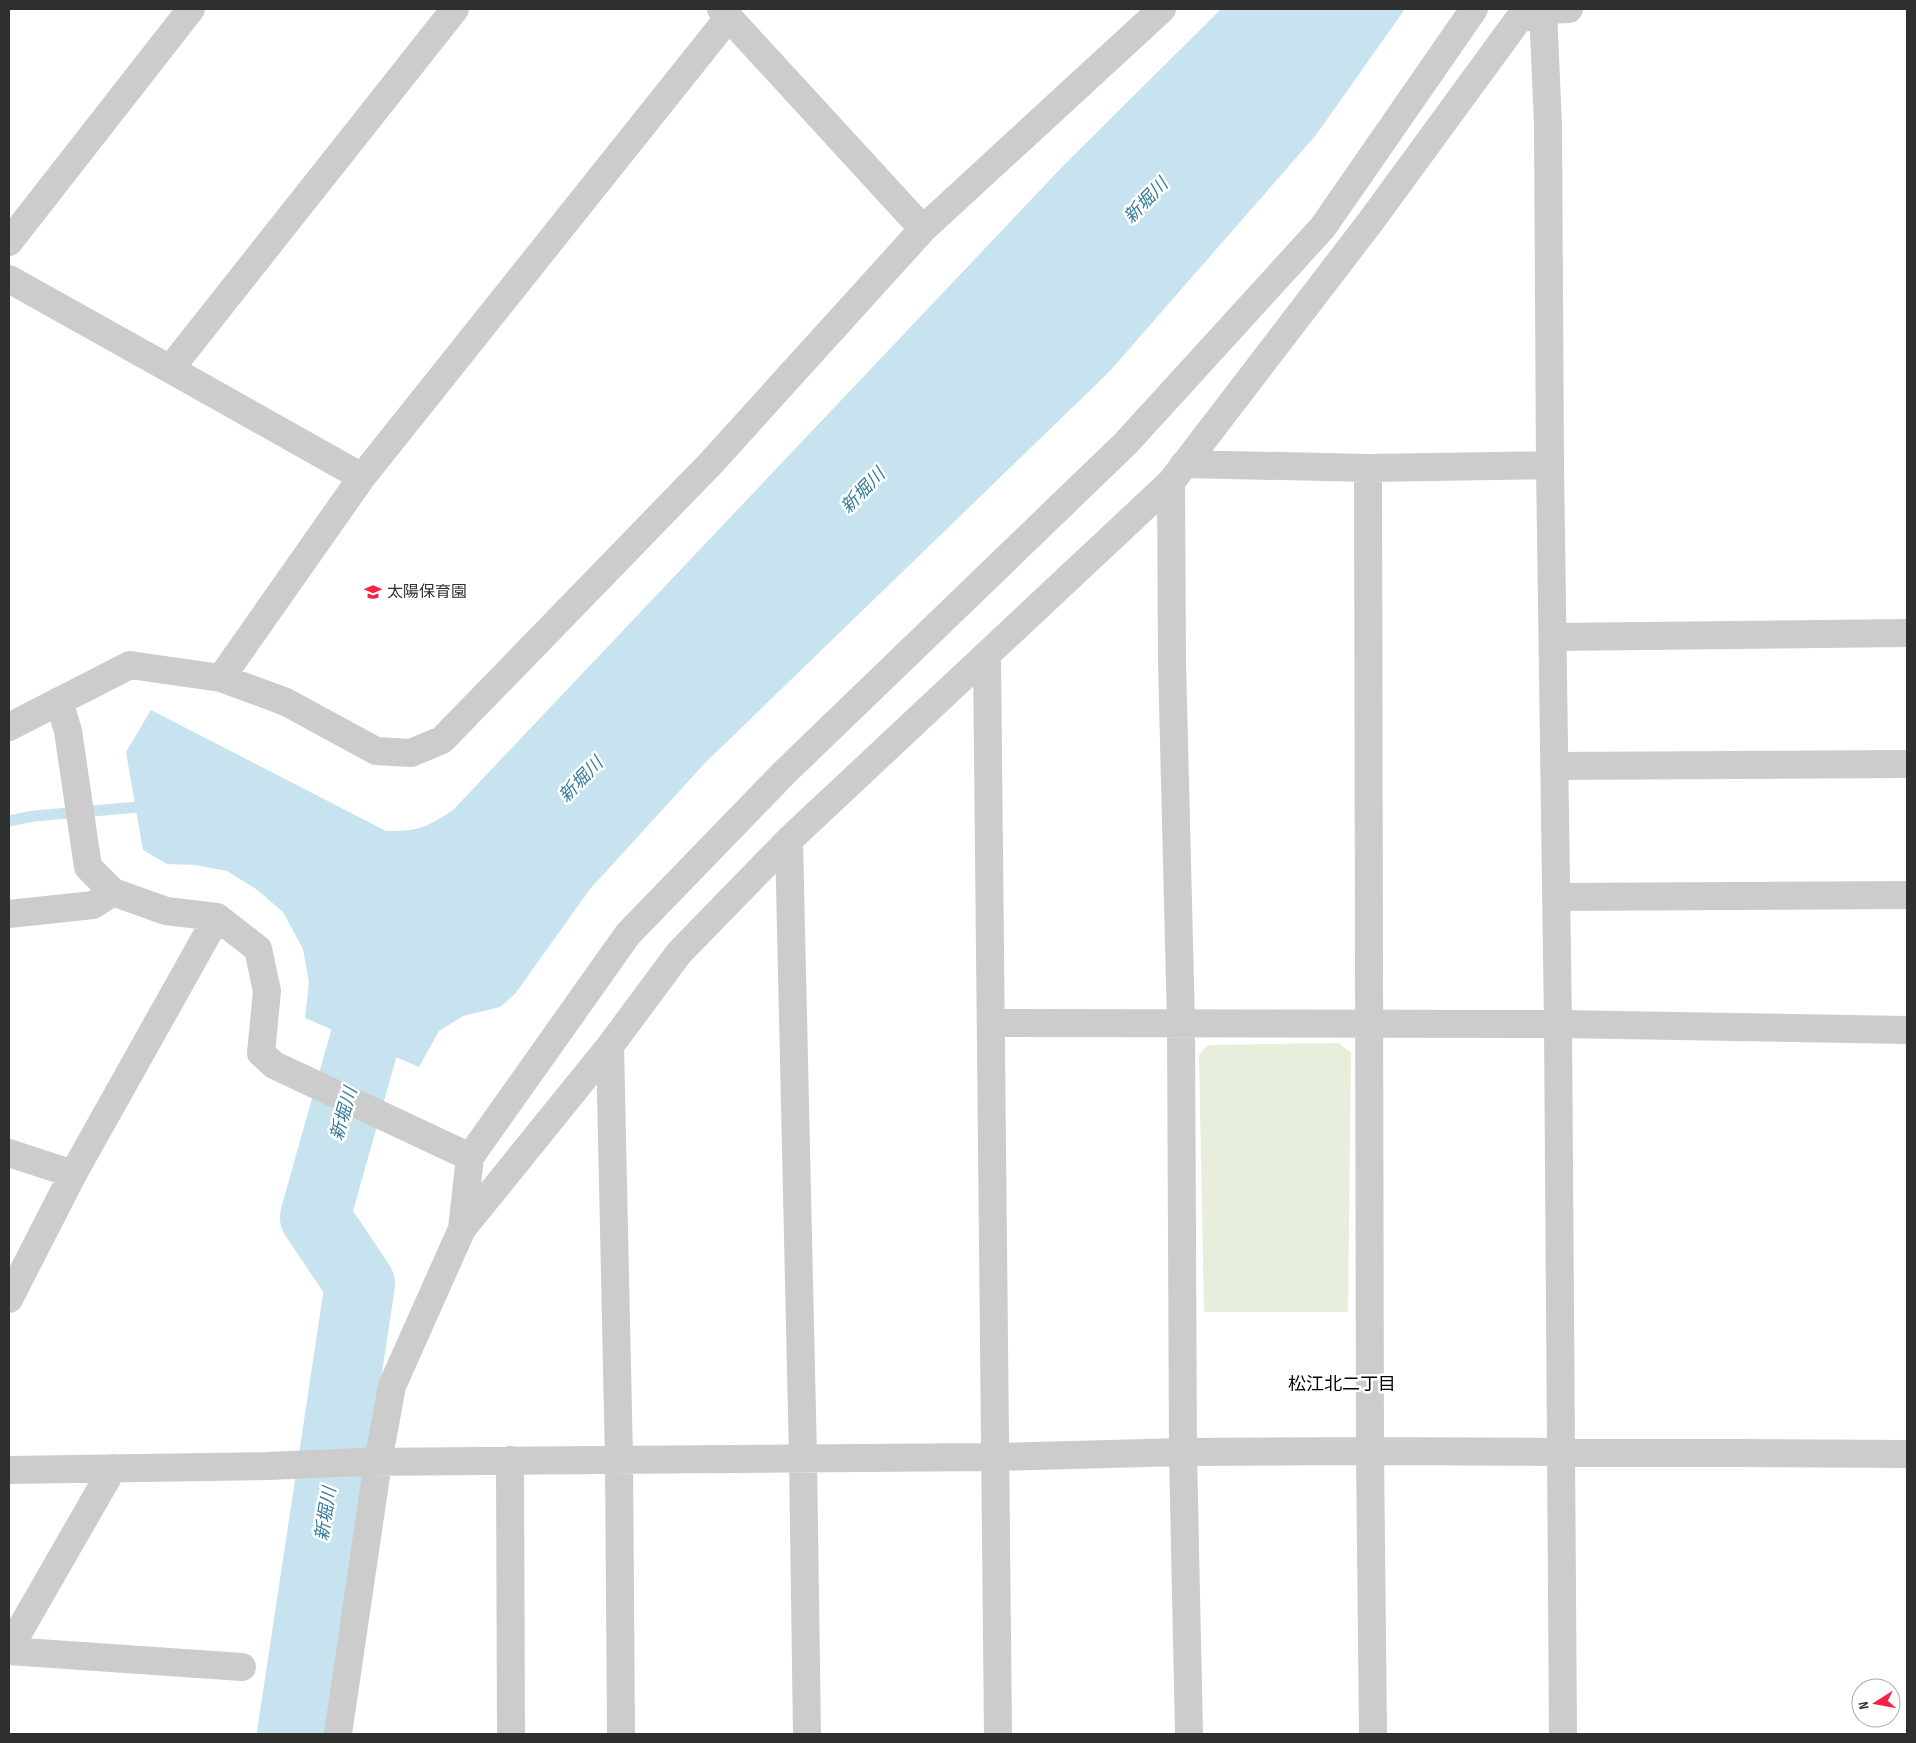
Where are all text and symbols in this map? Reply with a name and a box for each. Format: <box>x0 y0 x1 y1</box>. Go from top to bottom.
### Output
water label: 新堀川 <box>1120 173 1174 228</box>
water label: 新堀川 <box>837 463 891 518</box>
school or university icon: 太陽保育園 <box>363 582 383 602</box>
place label: 太陽保育園 <box>387 583 467 602</box>
water label: 新堀川 <box>555 752 609 807</box>
water label: 新堀川 <box>326 1083 362 1143</box>
district label: 松江北二丁目 <box>1288 1374 1396 1395</box>
water label: 新堀川 <box>311 1484 341 1542</box>
north arrow <box>1851 1678 1901 1728</box>
text: N <box>1855 1700 1873 1711</box>

